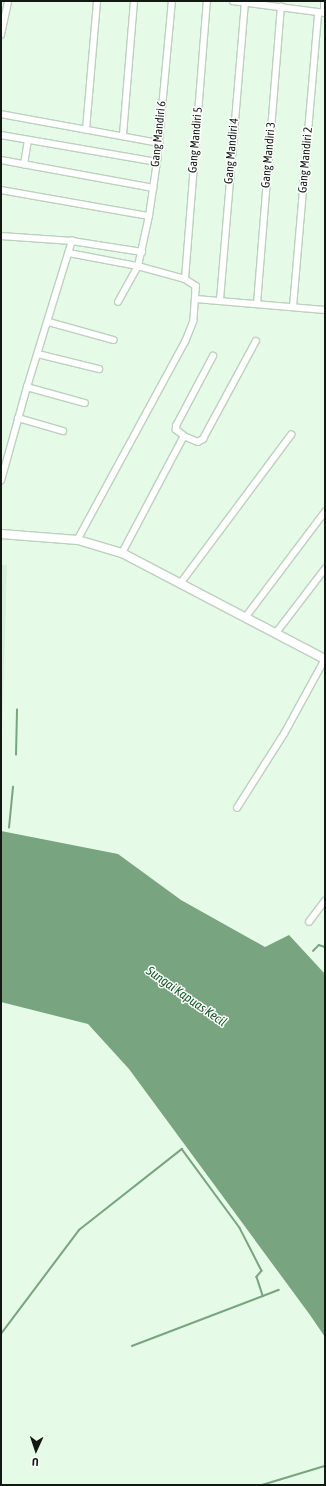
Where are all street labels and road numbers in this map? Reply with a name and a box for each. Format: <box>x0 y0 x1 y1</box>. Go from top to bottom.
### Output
street label: Gang Mandiri 6 <box>148 100 170 168</box>
street label: Gang Mandiri 5 <box>186 106 206 174</box>
street label: Gang Mandiri 4 <box>222 117 242 185</box>
street label: Gang Mandiri 3 <box>259 121 279 189</box>
street label: Gang Mandiri 2 <box>296 126 316 194</box>

